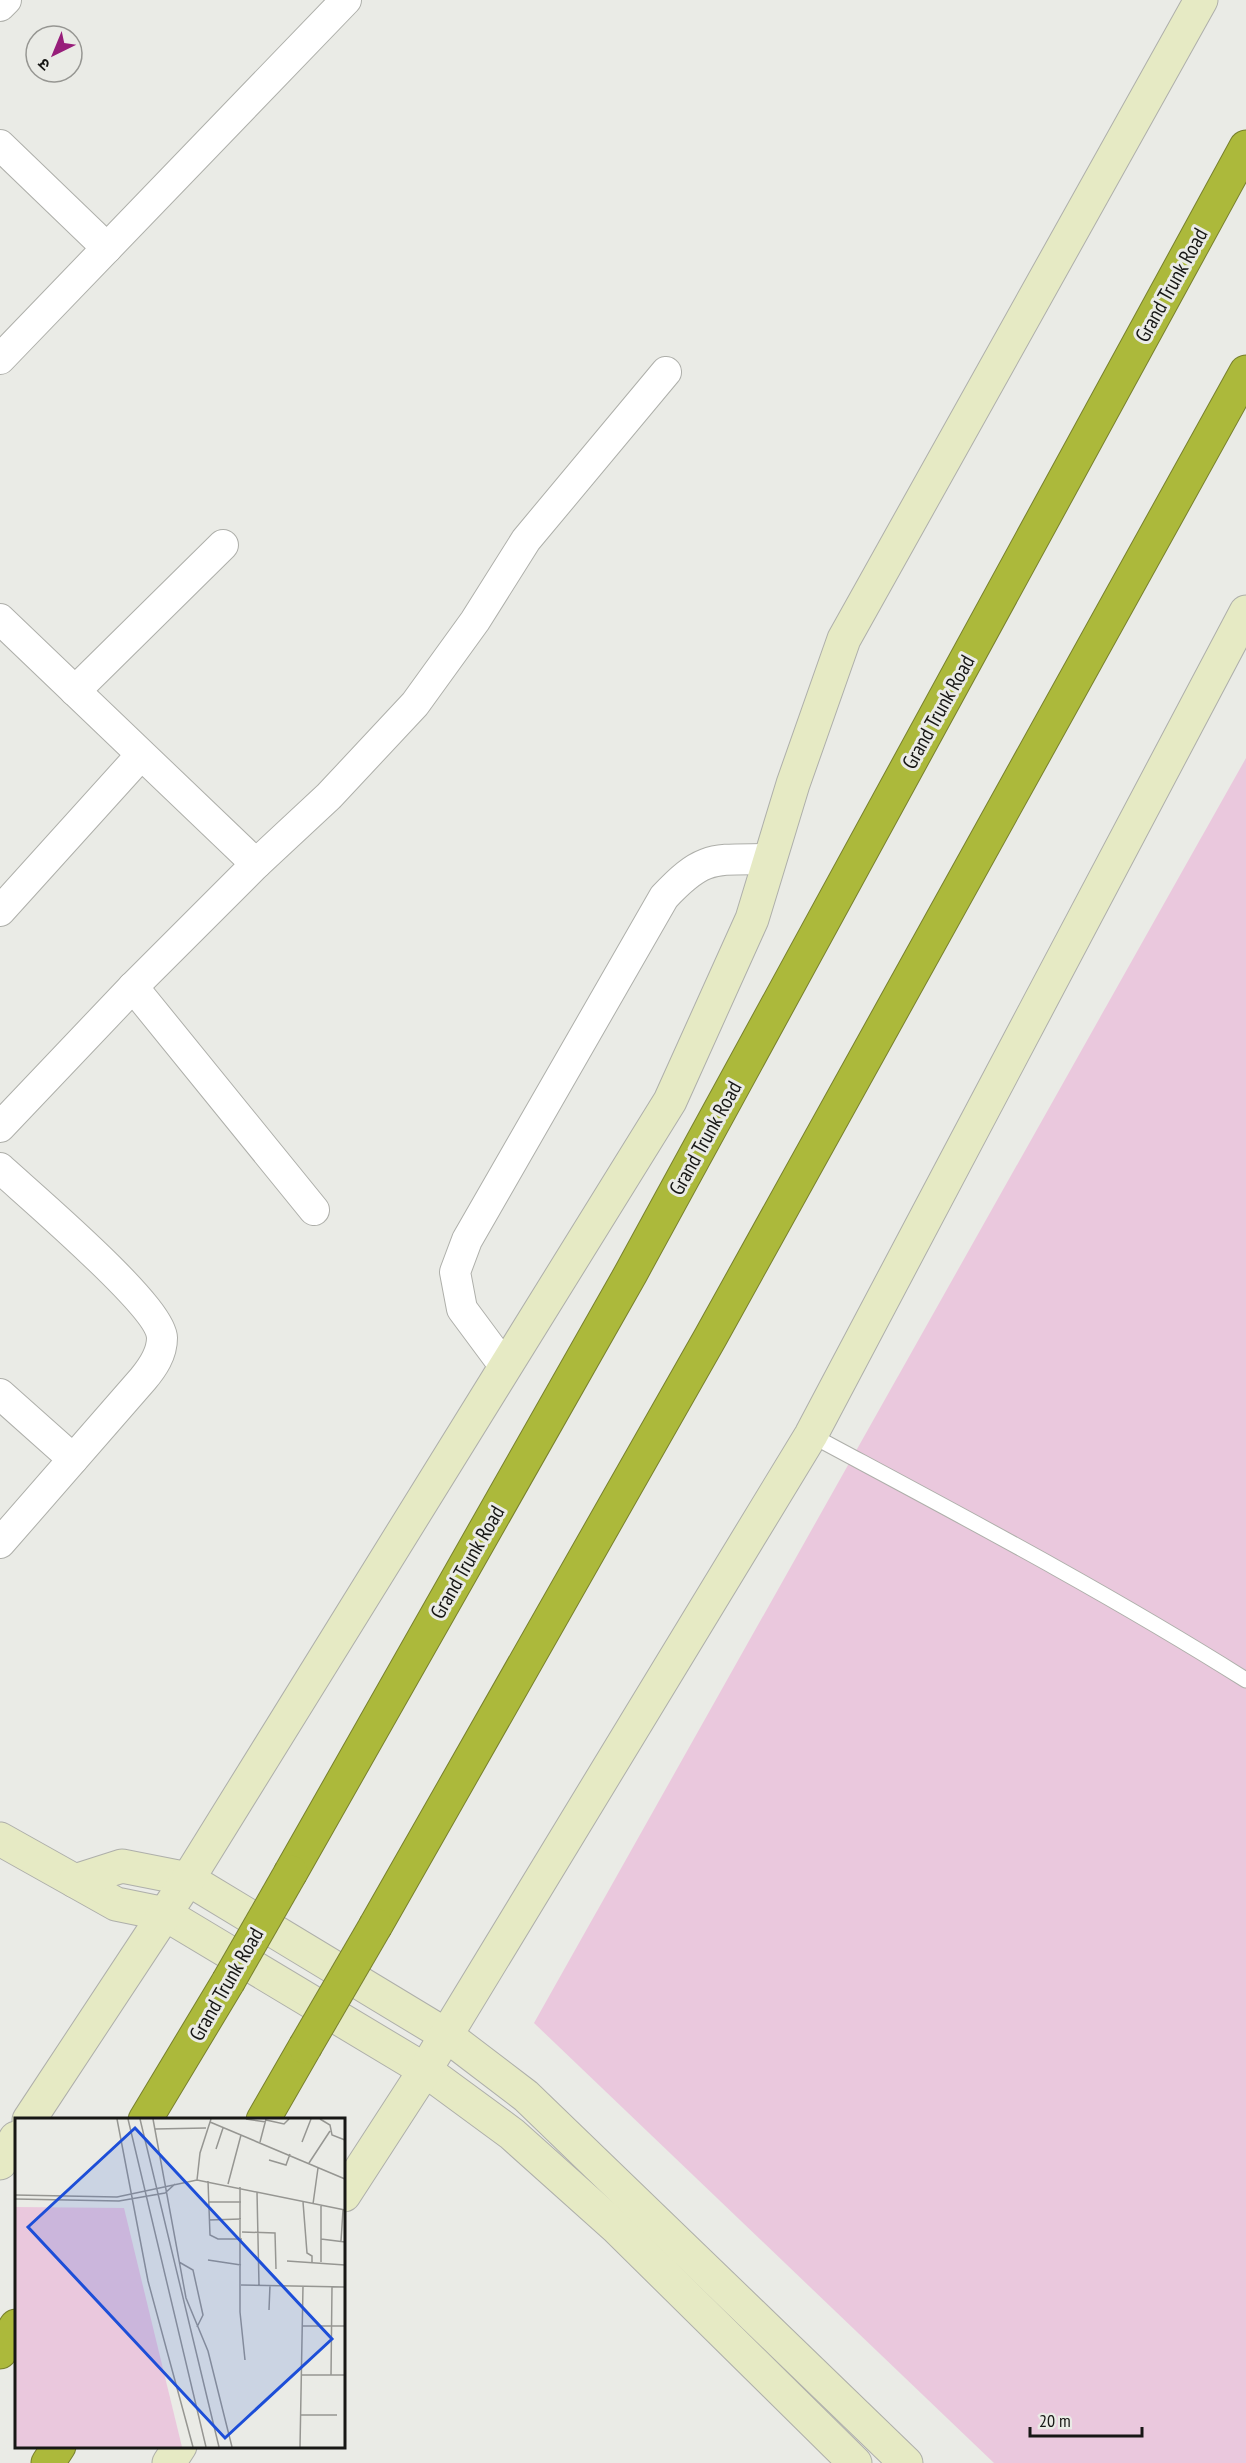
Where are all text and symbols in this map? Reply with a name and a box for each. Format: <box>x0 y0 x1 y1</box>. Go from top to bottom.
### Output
north arrow <box>24 24 84 84</box>
text: उ <box>33 54 54 75</box>
street label: Grand Trunk Road <box>1129 223 1213 347</box>
street label: Grand Trunk Road <box>896 650 980 774</box>
street label: Grand Trunk Road <box>663 1076 747 1200</box>
street label: Grand Trunk Road <box>424 1501 510 1623</box>
street label: Grand Trunk Road <box>183 1923 269 2045</box>
inset map <box>15 2118 345 2448</box>
scale bar <box>1030 2400 1142 2438</box>
text: 20 m <box>1039 2409 1071 2432</box>

